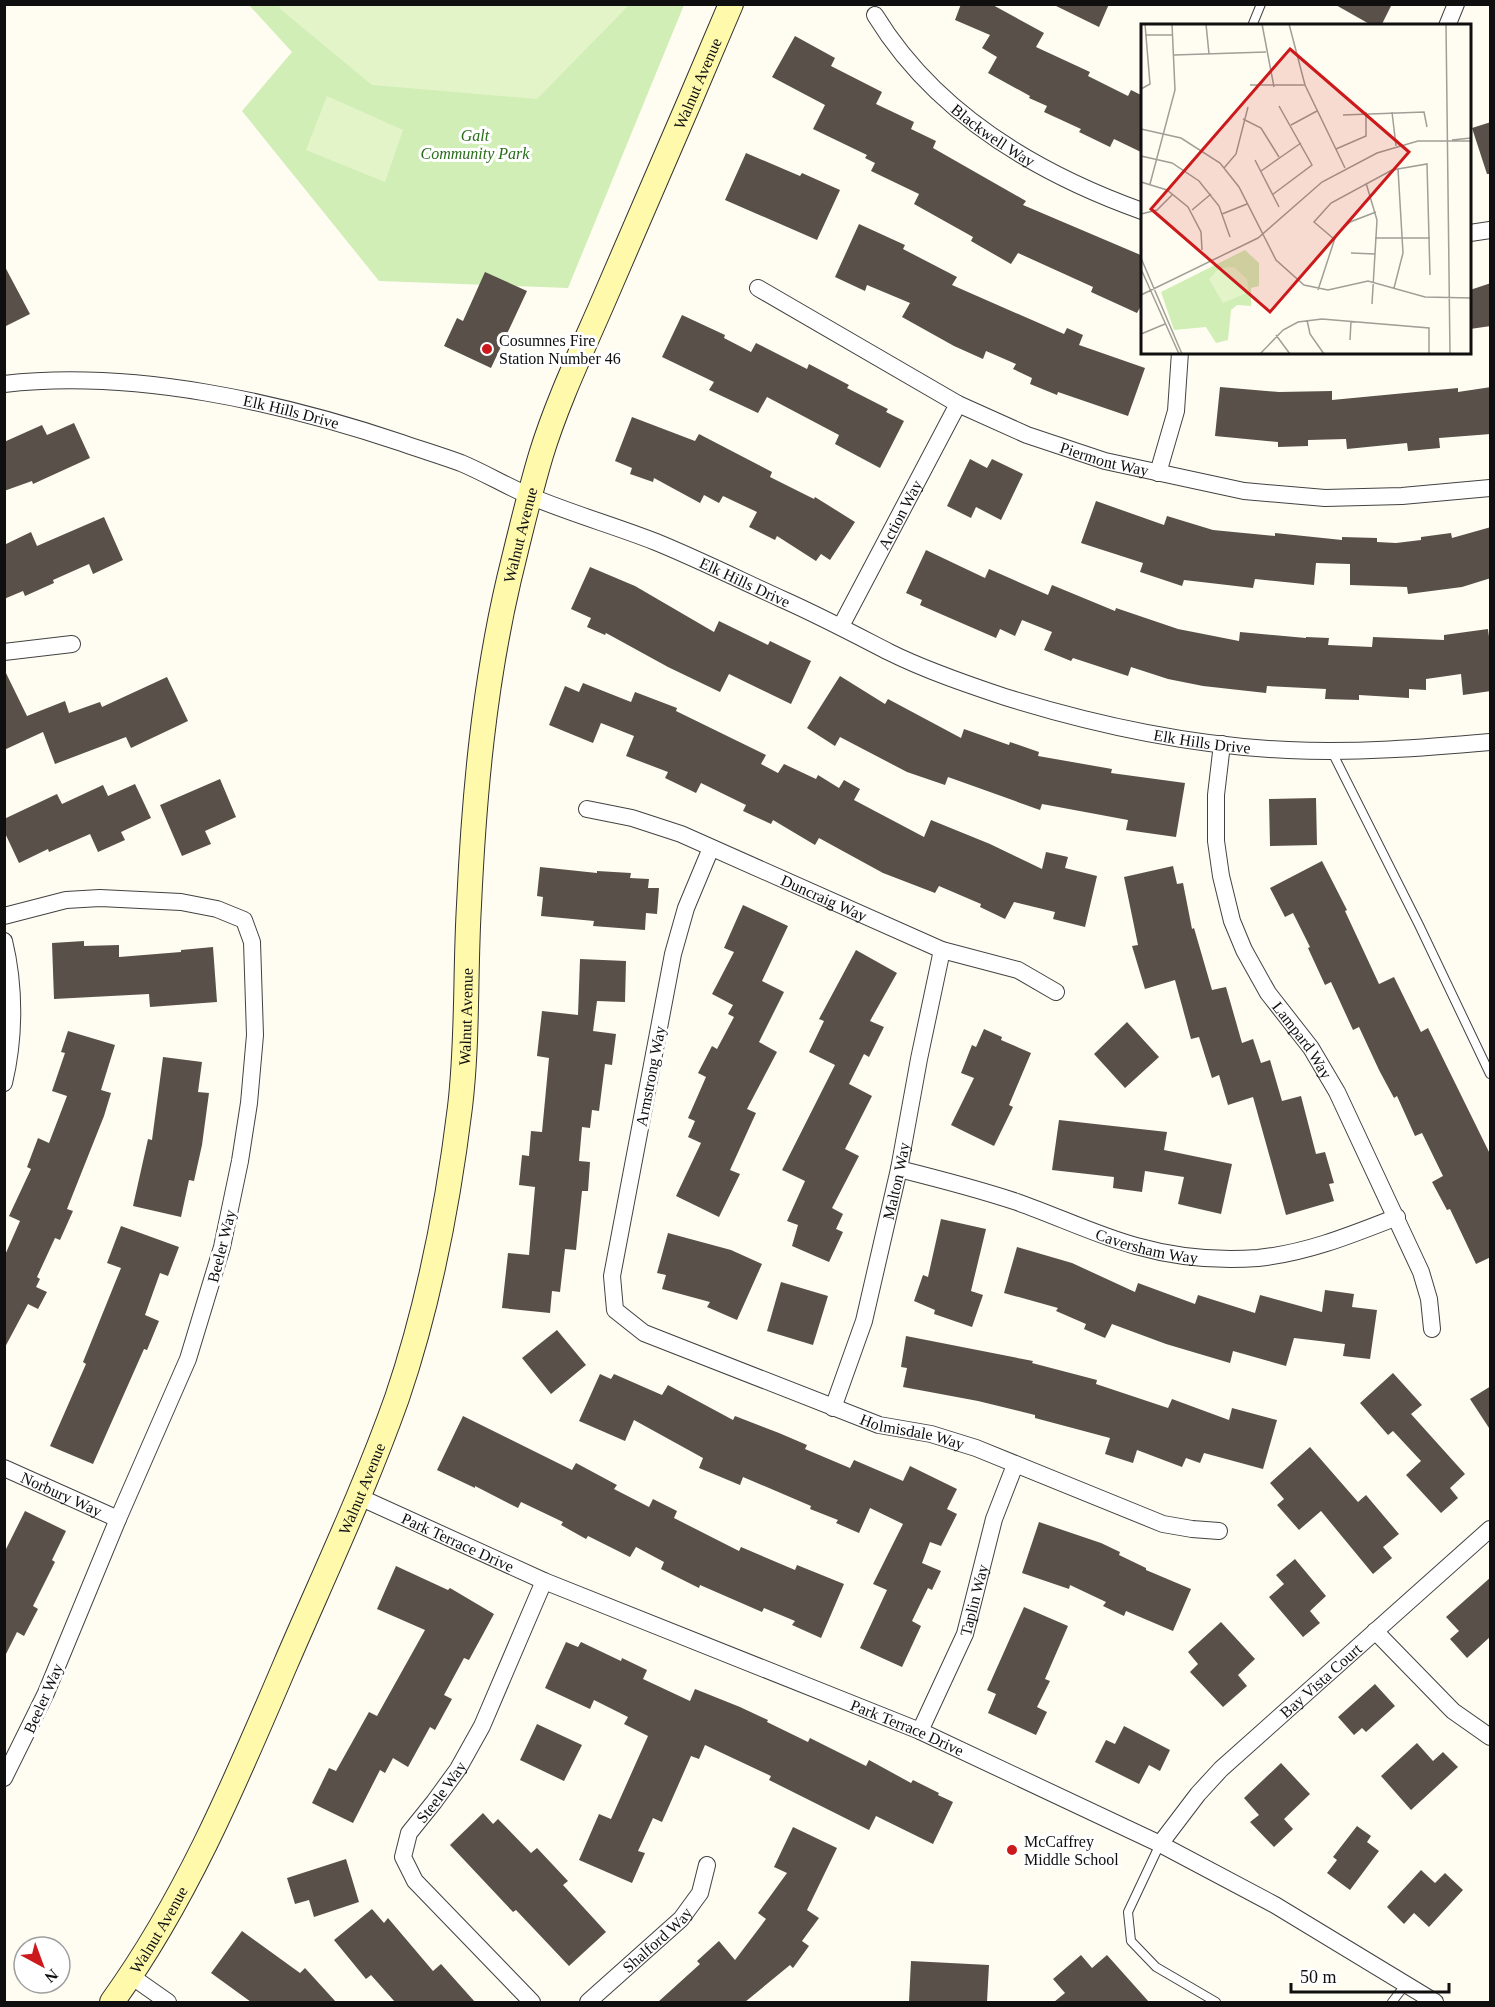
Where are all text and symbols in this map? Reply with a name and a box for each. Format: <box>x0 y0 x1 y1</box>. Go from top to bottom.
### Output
inset map <box>1141 24 1471 354</box>
street label: Walnut Avenue <box>671 35 725 132</box>
street label: Blackwell Way <box>948 100 1038 171</box>
park label: Galt Community Park <box>421 127 530 163</box>
place label: Cosumnes Fire Station Number 46 <box>499 332 621 367</box>
marker: Cosumnes Fire Station Number 46 <box>480 342 494 356</box>
street label: Elk Hills Drive <box>242 392 341 432</box>
street label: Piermont Way <box>1058 439 1150 480</box>
street label: Action Way <box>875 477 926 552</box>
street label: Walnut Avenue <box>500 486 540 585</box>
street label: Elk Hills Drive <box>697 554 793 611</box>
street label: Elk Hills Drive <box>1152 726 1251 757</box>
street label: Duncraig Way <box>778 872 869 925</box>
street label: Walnut Avenue <box>456 968 476 1066</box>
street label: Lampard Way <box>1269 998 1335 1082</box>
street label: Armstrong Way <box>632 1024 670 1128</box>
street label: Malton Way <box>880 1141 914 1221</box>
street label: Beeler Way <box>204 1208 240 1285</box>
street label: Caversham Way <box>1093 1225 1199 1267</box>
street label: Holmisdale Way <box>858 1411 966 1454</box>
street label: Walnut Avenue <box>335 1440 388 1537</box>
street label: Norbury Way <box>18 1469 104 1521</box>
street label: Park Terrace Drive <box>399 1510 517 1575</box>
street label: Taplin Way <box>957 1562 992 1638</box>
street label: Bay Vista Court <box>1277 1640 1365 1721</box>
street label: Beeler Way <box>21 1661 67 1736</box>
street label: Park Terrace Drive <box>848 1696 966 1759</box>
street label: Steele Way <box>413 1759 470 1826</box>
place label: McCaffrey Middle School <box>1024 1833 1119 1868</box>
marker: McCaffrey Middle School <box>1005 1843 1019 1857</box>
street label: Walnut Avenue <box>126 1884 191 1976</box>
street label: Shalford Way <box>619 1904 696 1976</box>
north arrow <box>12 1935 72 1995</box>
scale bar <box>1291 1956 1448 1994</box>
text: N <box>41 1966 61 1986</box>
text: 50 m <box>1300 1967 1337 1987</box>

